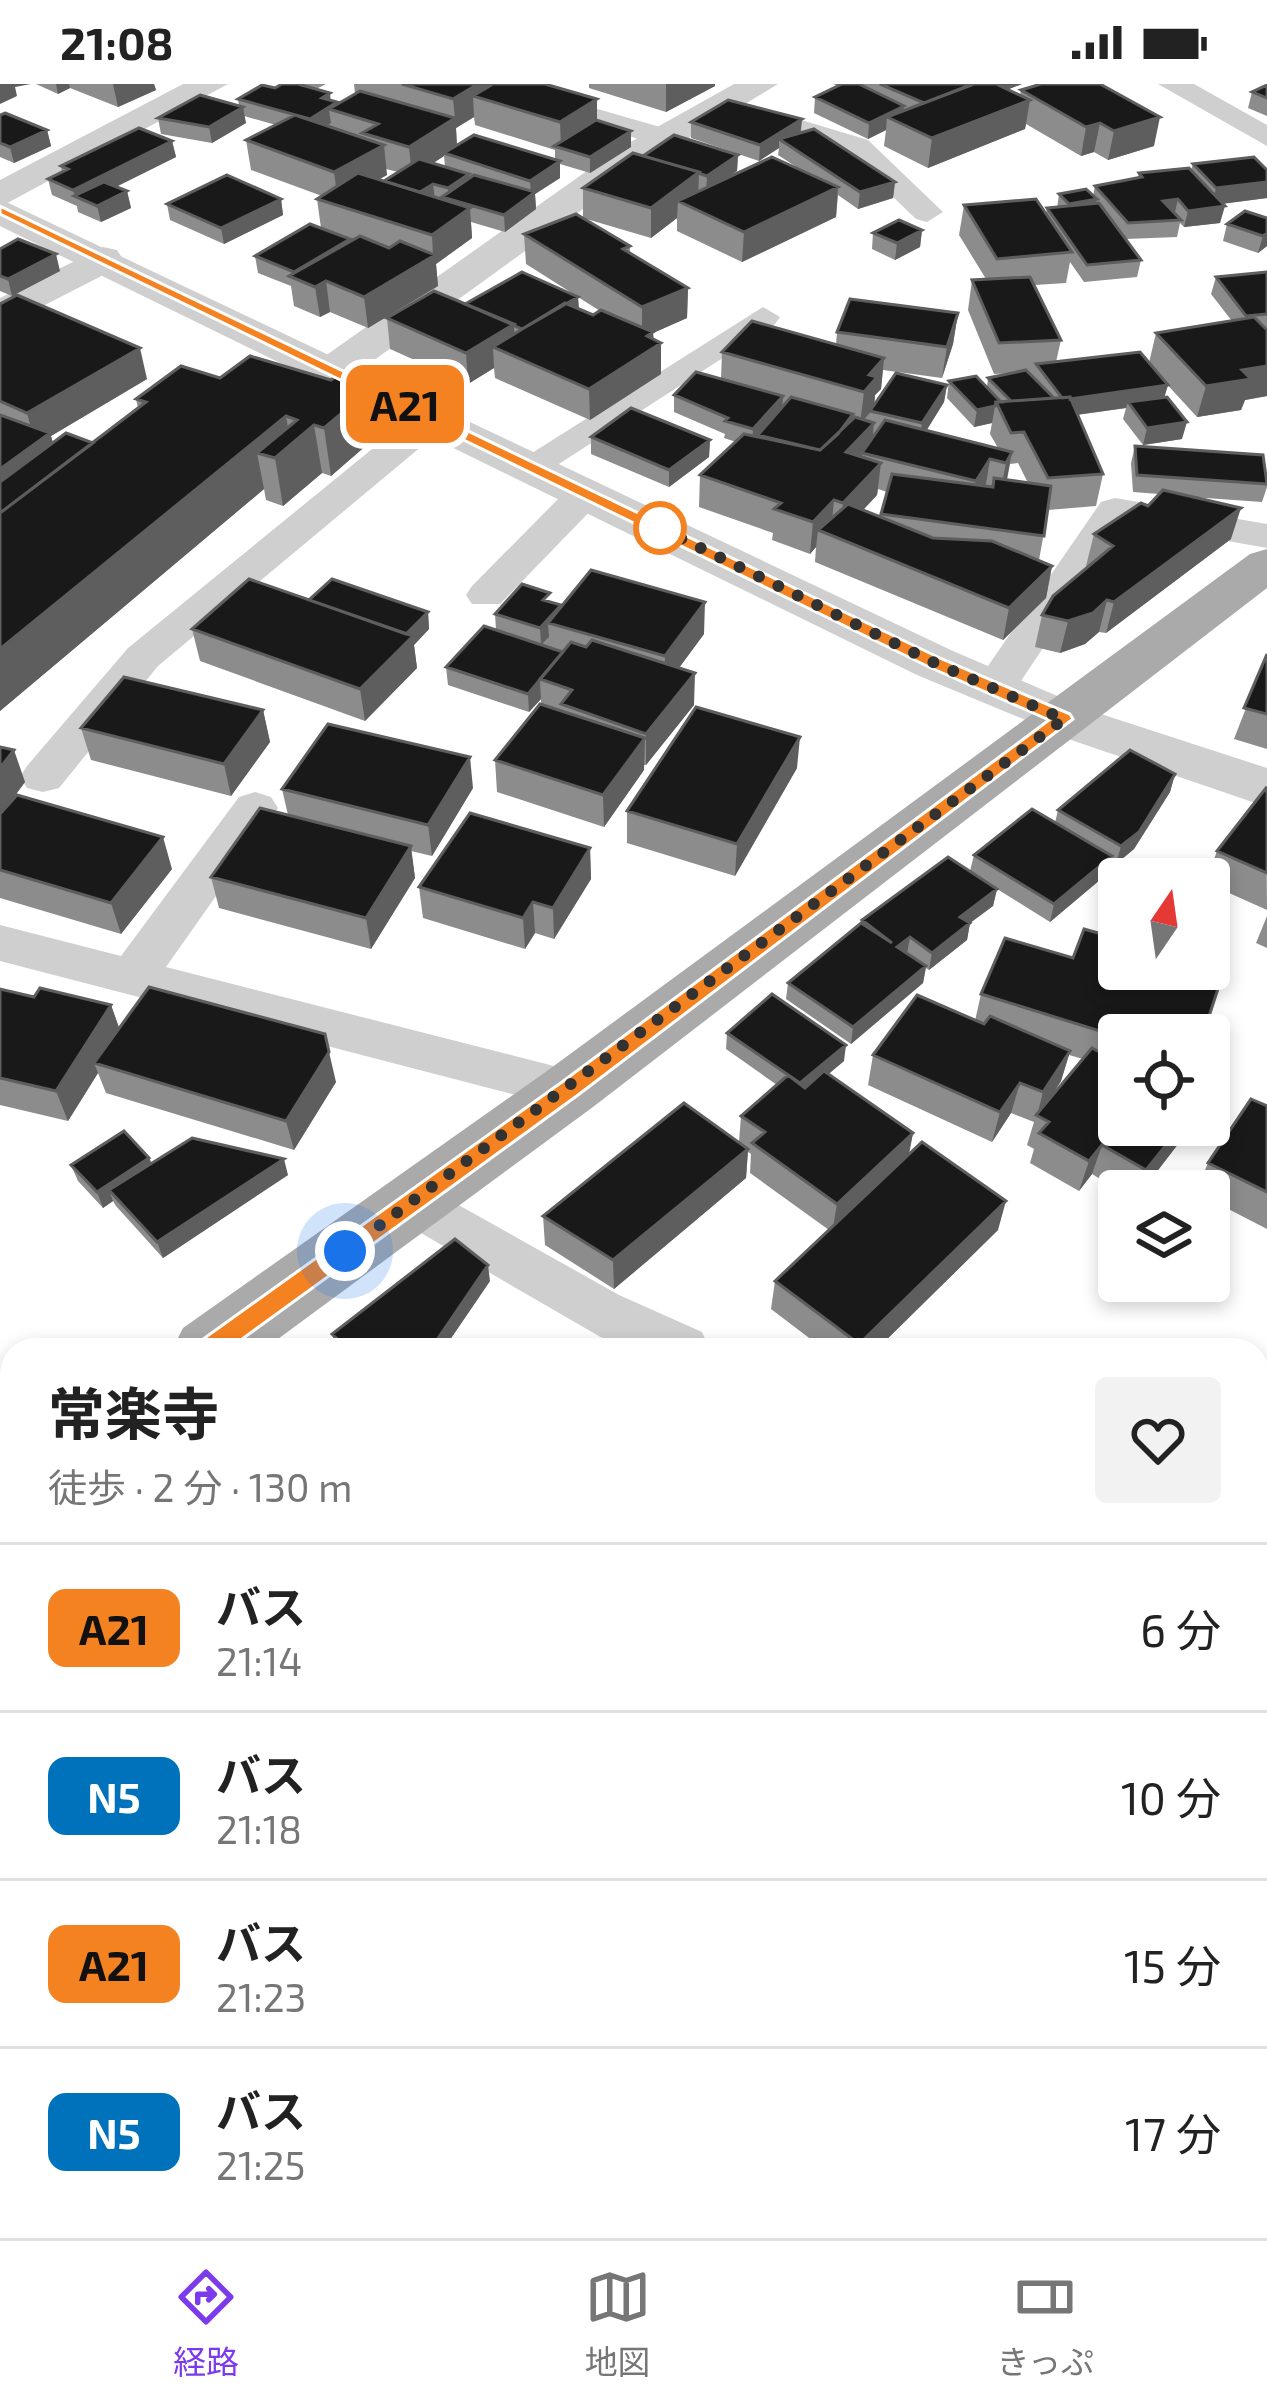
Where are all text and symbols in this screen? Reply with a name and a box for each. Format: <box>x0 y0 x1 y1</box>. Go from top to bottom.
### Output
text: 21:08 <box>60 15 174 69</box>
line badge: A21 <box>336 365 474 443</box>
text: A21 <box>370 379 440 429</box>
unlabelled marker <box>635 503 685 553</box>
north arrow <box>1098 858 1230 990</box>
map controls <box>1098 858 1230 1302</box>
button: locate <box>1098 1014 1230 1146</box>
button: layers <box>1098 1170 1230 1302</box>
your location <box>315 1221 375 1281</box>
button: heart <box>1095 1377 1221 1503</box>
text: 常楽寺 <box>48 1378 219 1446</box>
text: 徒歩 · 2 分 · 130 m <box>48 1463 352 1510</box>
text: バス <box>216 1579 306 1633</box>
text: 6 分 <box>1140 1602 1221 1656</box>
text: A21 <box>79 1603 149 1653</box>
text: 21:14 <box>216 1637 302 1684</box>
text: バス <box>216 1747 306 1801</box>
text: 10 分 <box>1121 1770 1221 1824</box>
text: N5 <box>87 1771 141 1821</box>
text: 21:18 <box>216 1805 302 1852</box>
text: バス <box>216 1915 306 1969</box>
text: 15 分 <box>1124 1938 1221 1992</box>
text: A21 <box>79 1939 149 1989</box>
text: 21:23 <box>216 1973 306 2020</box>
text: バス <box>216 2083 306 2137</box>
text: 17 分 <box>1125 2106 1221 2160</box>
text: N5 <box>87 2107 141 2157</box>
text: 21:25 <box>216 2141 305 2188</box>
tab: 経路 <box>173 2264 239 2384</box>
tab: 地図 <box>585 2264 651 2384</box>
tab: きっぷ <box>996 2264 1094 2384</box>

